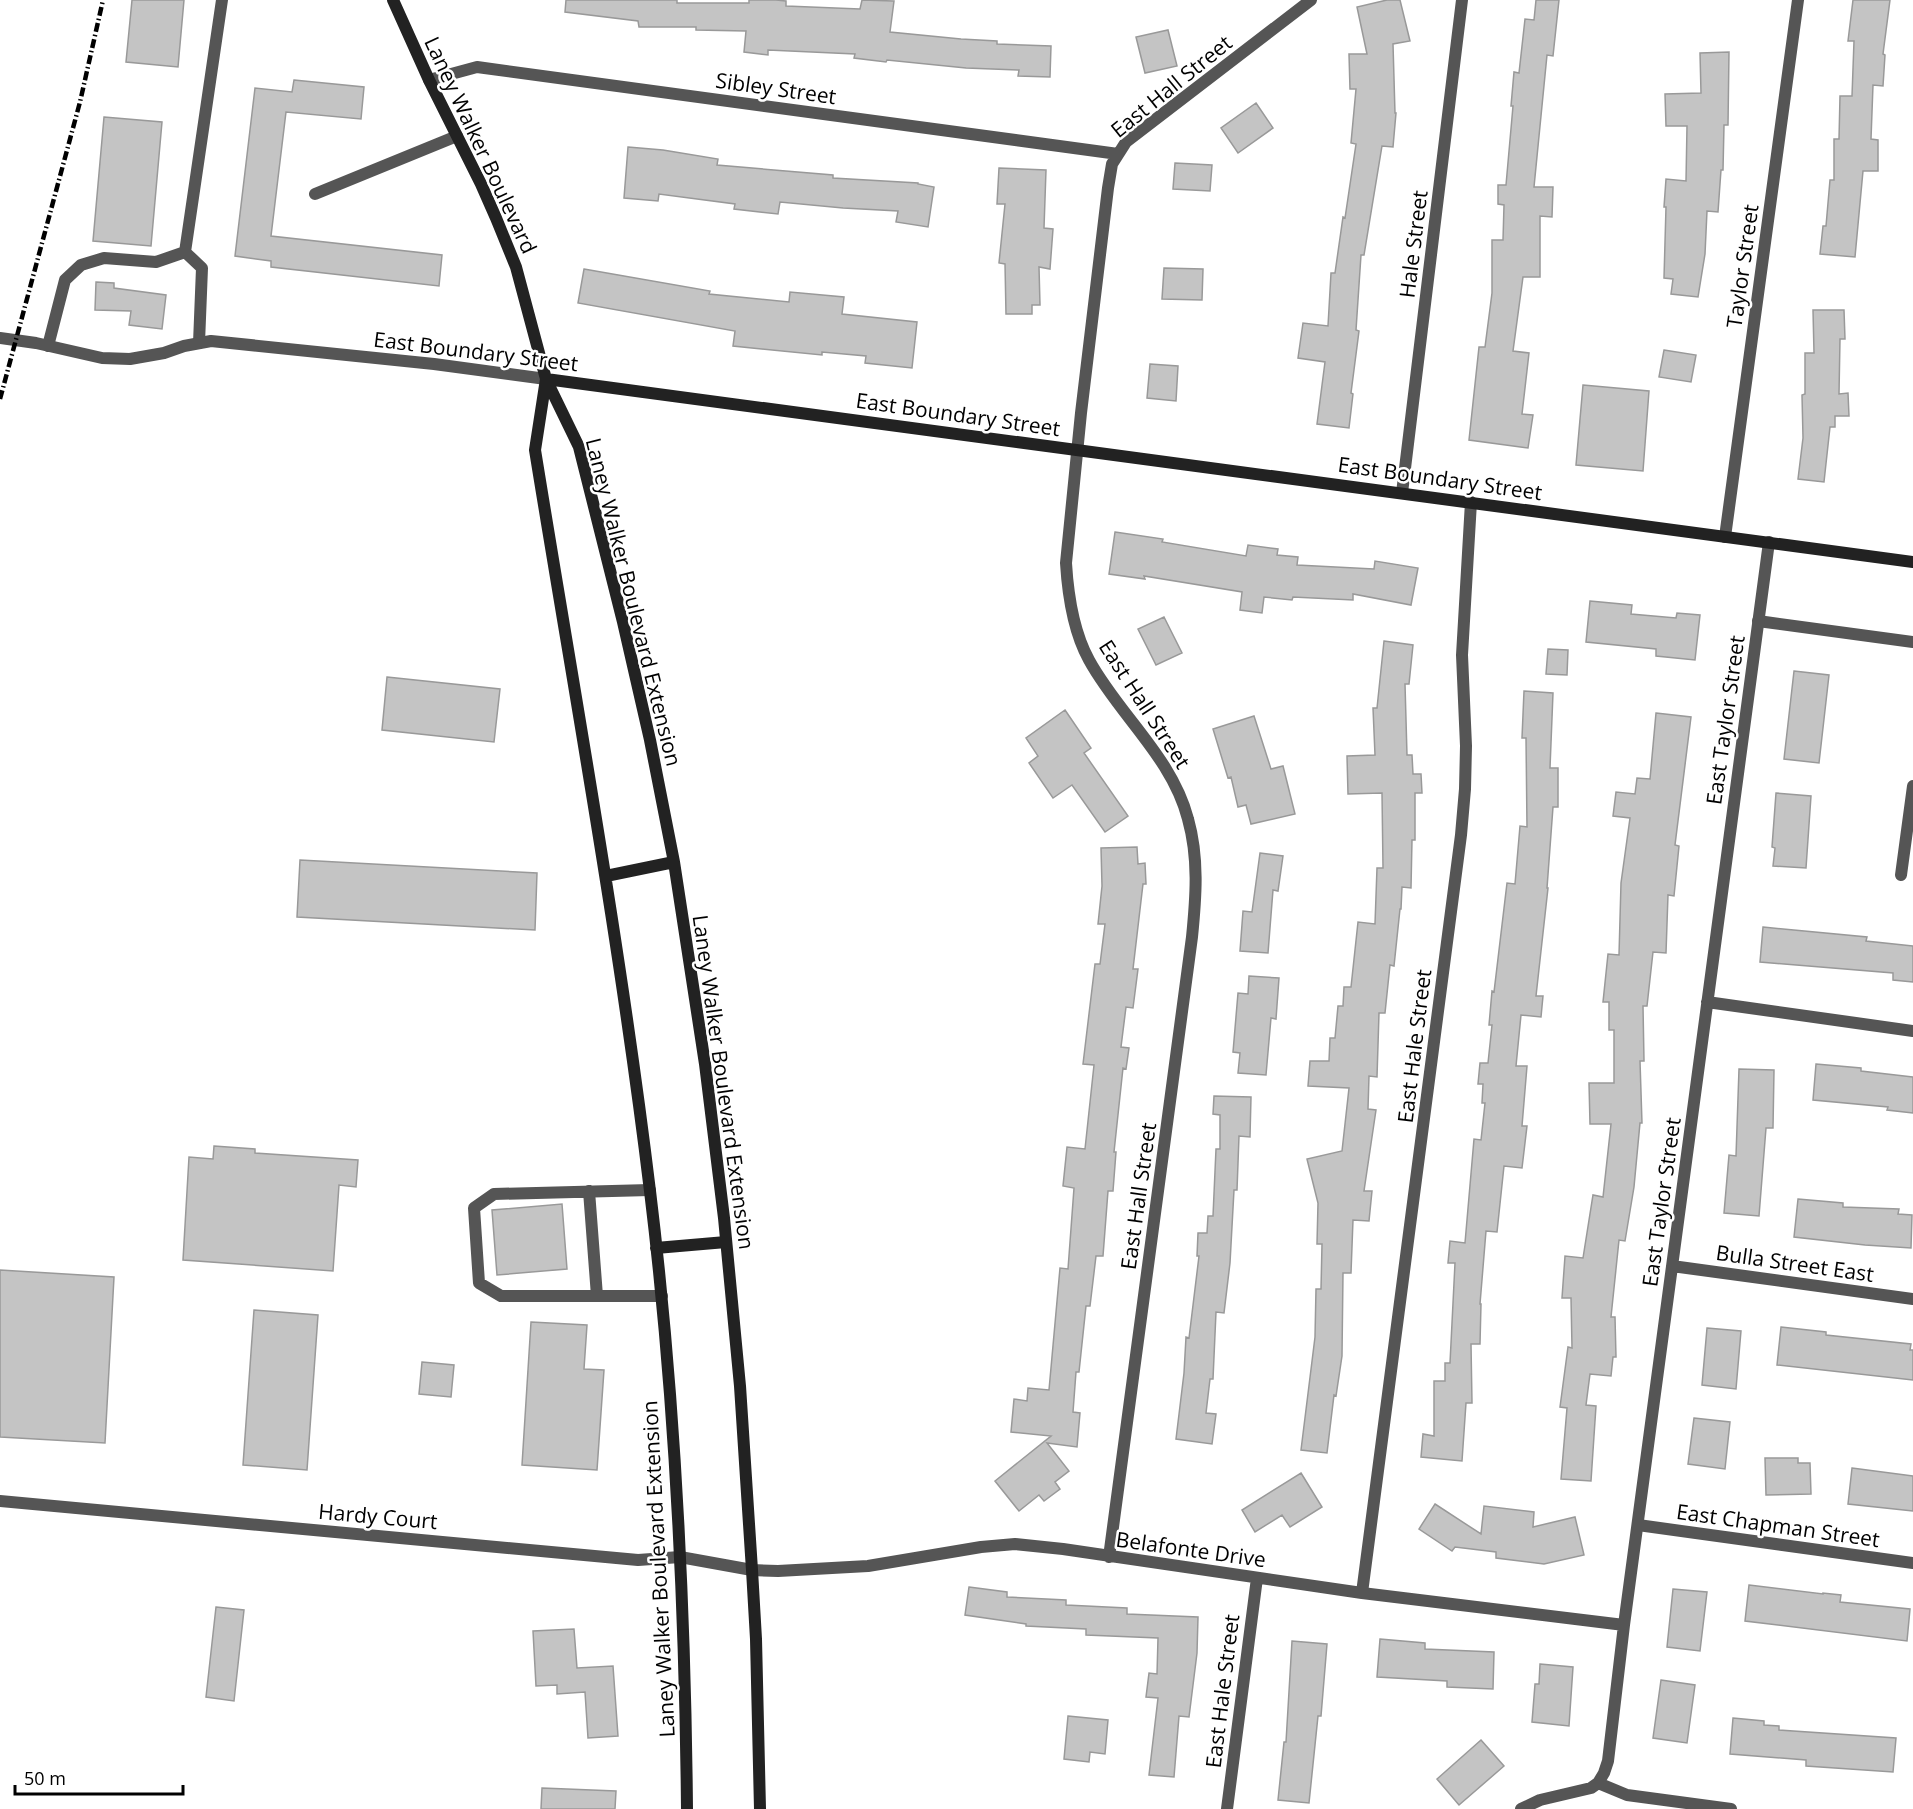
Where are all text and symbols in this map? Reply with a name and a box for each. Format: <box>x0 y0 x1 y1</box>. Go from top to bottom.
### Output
street label: East Hall Street <box>1105 29 1237 143</box>
street label: Laney Walker Boulevard <box>418 32 544 258</box>
street label: Sibley Street <box>714 66 838 110</box>
street label: Hale Street <box>1393 189 1433 299</box>
street label: Taylor Street <box>1719 202 1765 330</box>
street label: East Boundary Street <box>372 325 580 377</box>
street label: East Boundary Street <box>854 386 1062 442</box>
street label: Laney Walker Boulevard Extension <box>580 435 688 769</box>
street label: East Boundary Street <box>1336 450 1544 506</box>
street label: East Hall Street <box>1093 634 1197 774</box>
street label: East Taylor Street <box>1699 634 1751 806</box>
street label: Laney Walker Boulevard Extension <box>687 913 761 1251</box>
street label: East Hale Street <box>1391 968 1437 1124</box>
street label: East Taylor Street <box>1635 1116 1687 1288</box>
street label: East Hall Street <box>1114 1121 1162 1271</box>
street label: Bulla Street East <box>1714 1238 1876 1288</box>
street label: Laney Walker Boulevard Extension <box>635 1400 681 1738</box>
street label: Hardy Court <box>317 1497 439 1535</box>
street label: East Chapman Street <box>1675 1497 1881 1553</box>
street label: Belafonte Drive <box>1114 1525 1268 1573</box>
street label: East Hale Street <box>1199 1613 1245 1769</box>
scale bar <box>15 1758 183 1796</box>
text: 50 m <box>24 1766 66 1790</box>

